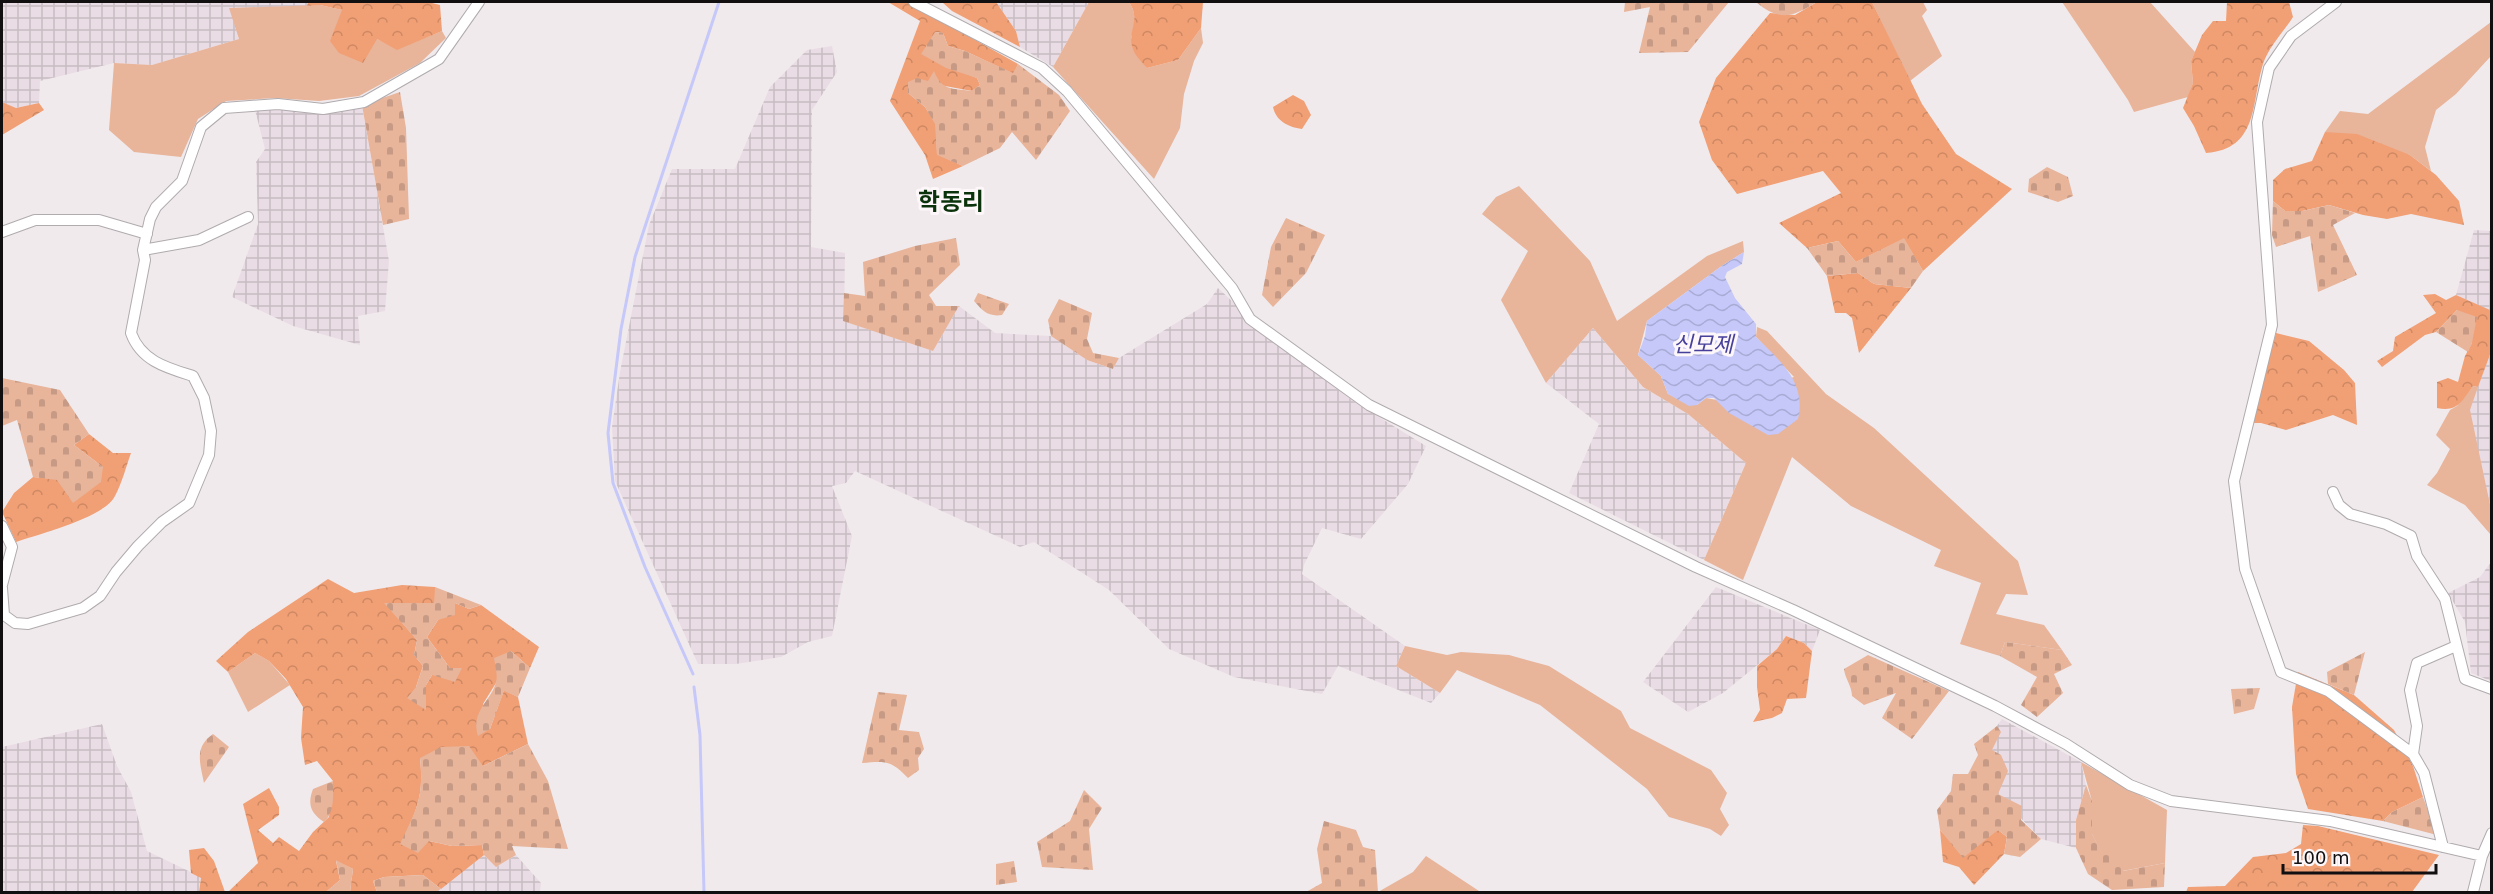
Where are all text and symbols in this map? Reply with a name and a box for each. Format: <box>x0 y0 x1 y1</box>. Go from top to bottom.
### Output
district label: 학동리 <box>918 188 984 216</box>
water label: 신모제 <box>1673 332 1736 357</box>
scale bar <box>2283 837 2436 875</box>
text: 100 m <box>2292 847 2350 868</box>

